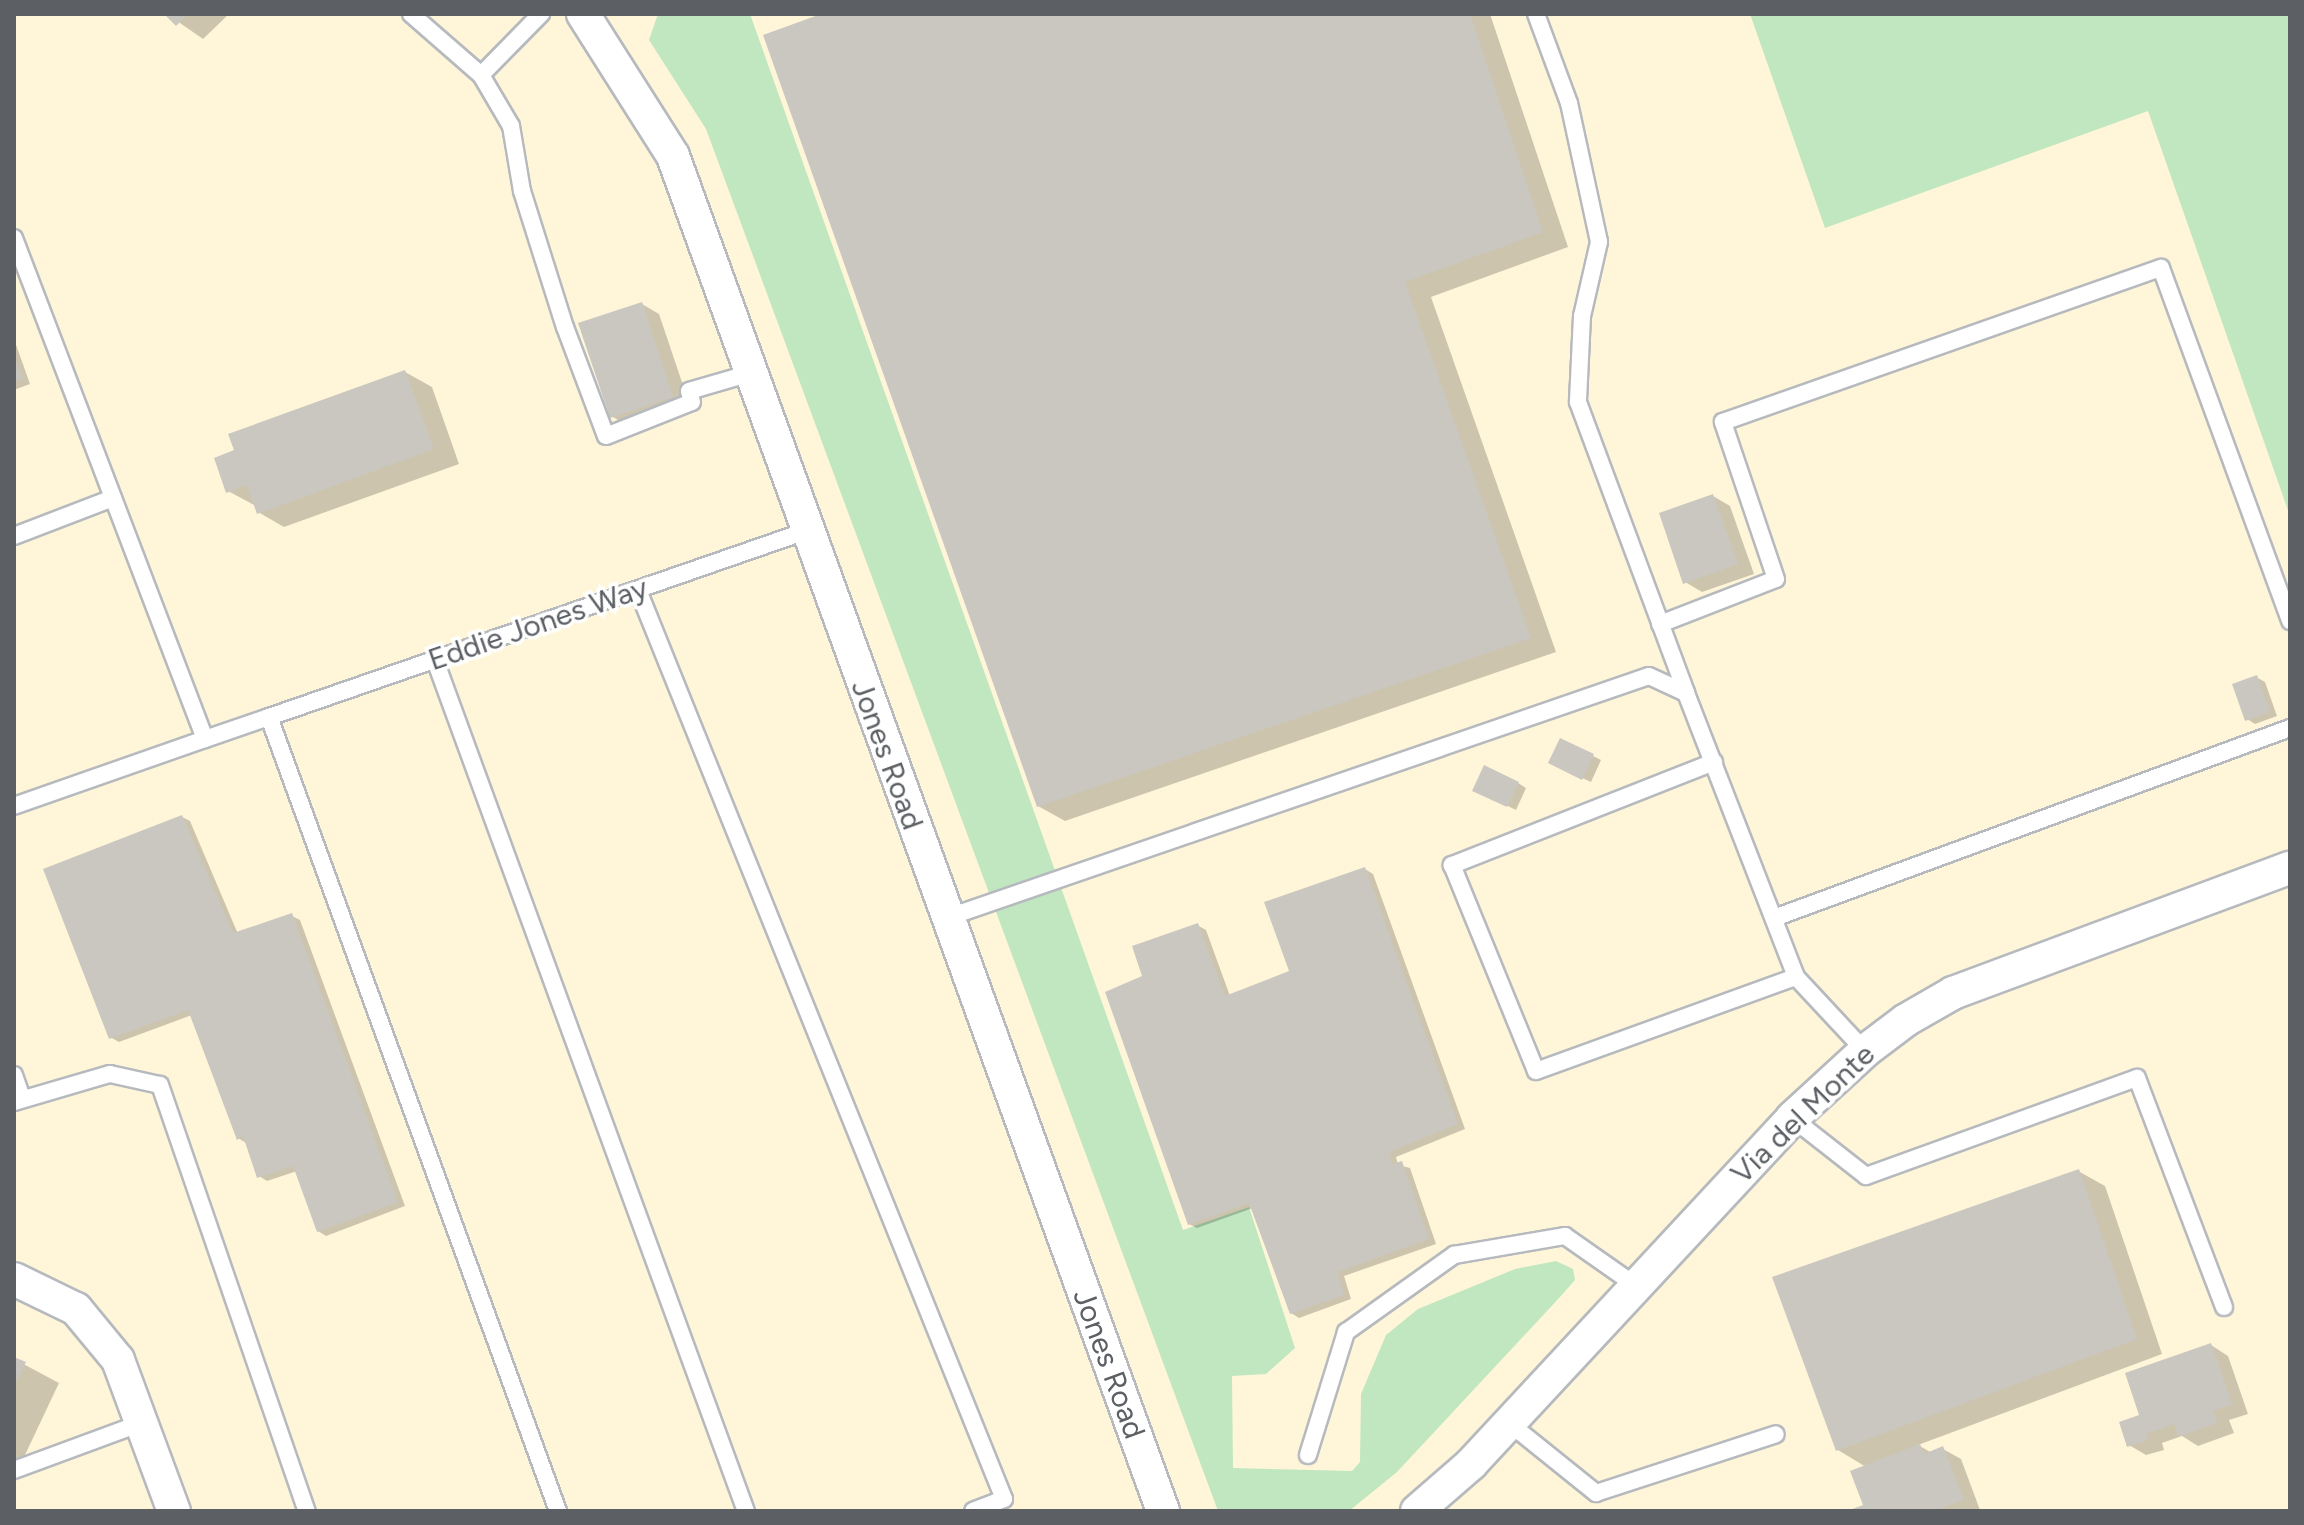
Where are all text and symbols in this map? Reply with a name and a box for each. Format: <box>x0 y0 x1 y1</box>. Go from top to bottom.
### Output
street label: Eddie Jones Way <box>424 570 652 678</box>
street label: Jones Road <box>843 675 931 835</box>
street label: Via del Monte <box>1724 1037 1882 1191</box>
street label: Jones Road <box>1065 1284 1153 1444</box>

